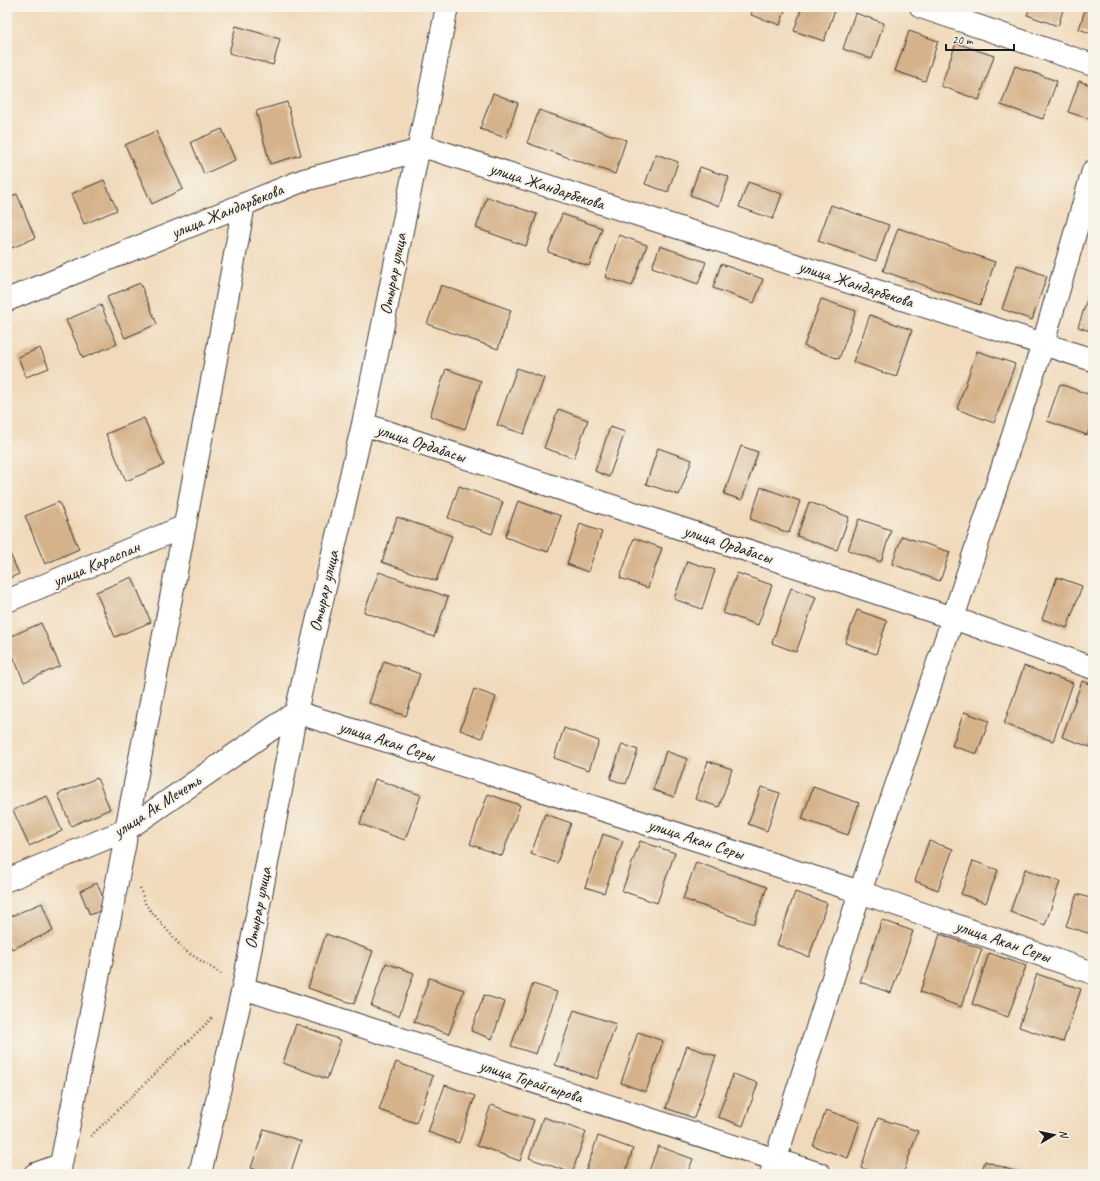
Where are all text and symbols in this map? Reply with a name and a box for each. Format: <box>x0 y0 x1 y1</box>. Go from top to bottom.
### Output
scale bar <box>946 26 1014 52</box>
text: 20 m <box>952 32 974 48</box>
street label: улица Жандарбекова <box>486 157 608 215</box>
street label: улица Жандарбекова <box>167 179 287 243</box>
street label: Отырар улица <box>375 230 411 317</box>
street label: улица Жандарбекова <box>795 255 917 313</box>
street label: улица Ордабасы <box>373 419 470 468</box>
street label: улица Ордабасы <box>680 520 777 569</box>
street label: улица Караспан <box>48 536 144 592</box>
street label: Отырар улица <box>304 547 344 634</box>
street label: улица Акан Серы <box>336 715 439 767</box>
street label: улица Ак Мечеть <box>109 769 206 843</box>
street label: улица Акан Серы <box>645 813 748 865</box>
street label: Отырар улица <box>240 864 276 951</box>
street label: улица Акан Серы <box>952 915 1055 968</box>
street label: улица Торайгырова <box>476 1054 586 1108</box>
north arrow <box>1034 1115 1074 1155</box>
text: N <box>1056 1129 1072 1140</box>

